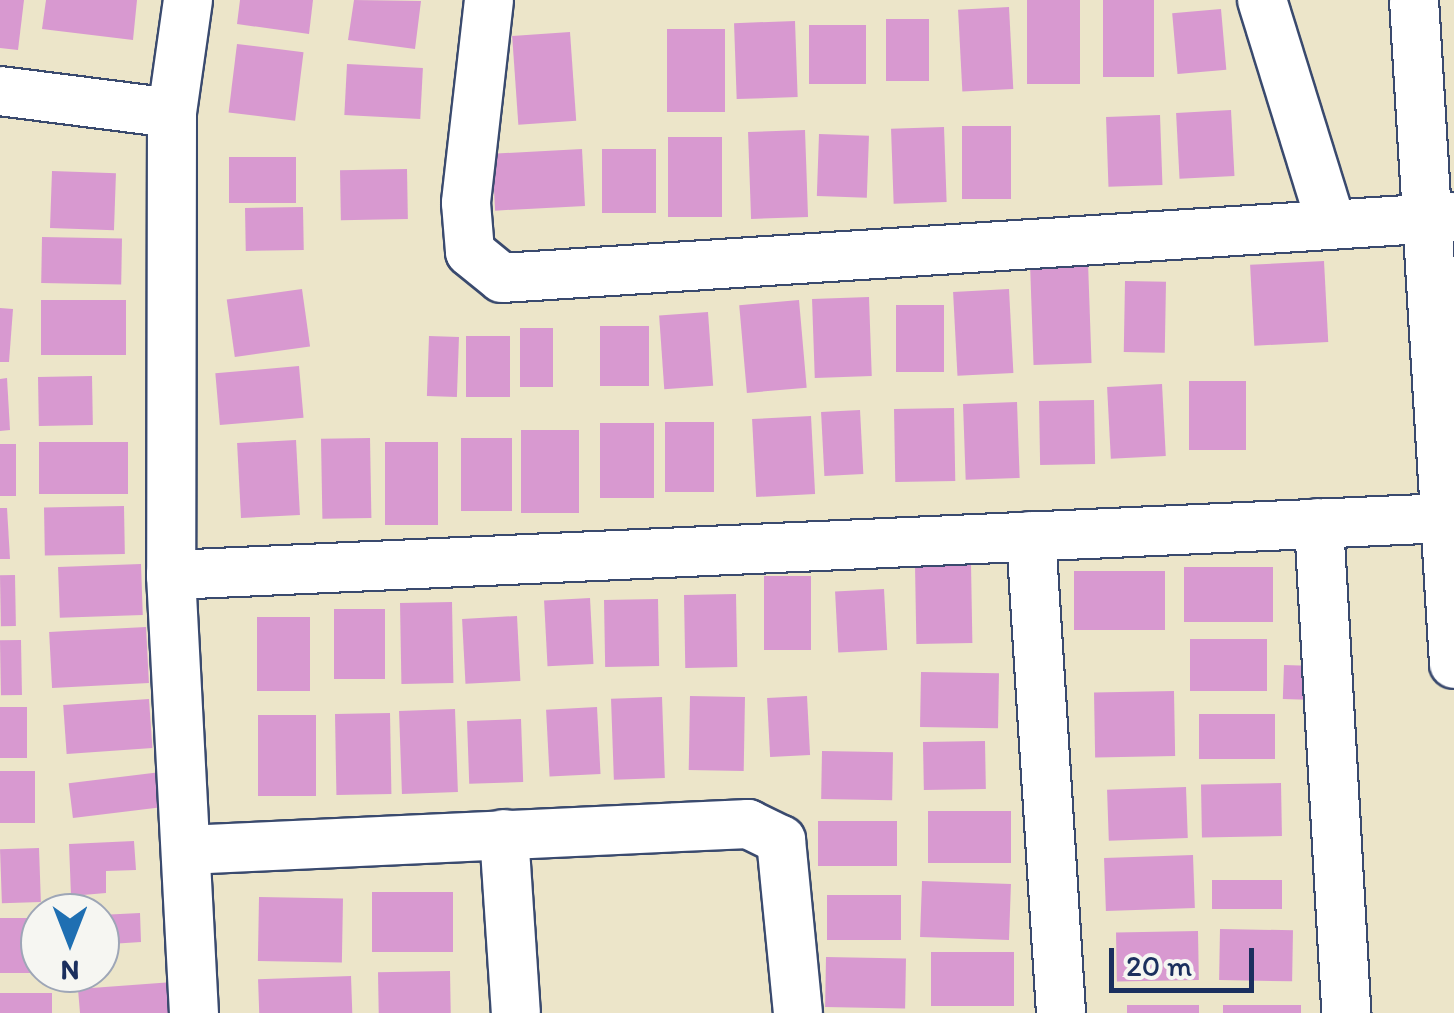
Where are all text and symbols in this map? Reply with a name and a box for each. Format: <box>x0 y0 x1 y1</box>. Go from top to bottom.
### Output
north arrow <box>20 893 120 993</box>
scale bar <box>1114 928 1259 990</box>
text: 20 m <box>1126 947 1192 984</box>
text: N <box>61 954 79 988</box>

